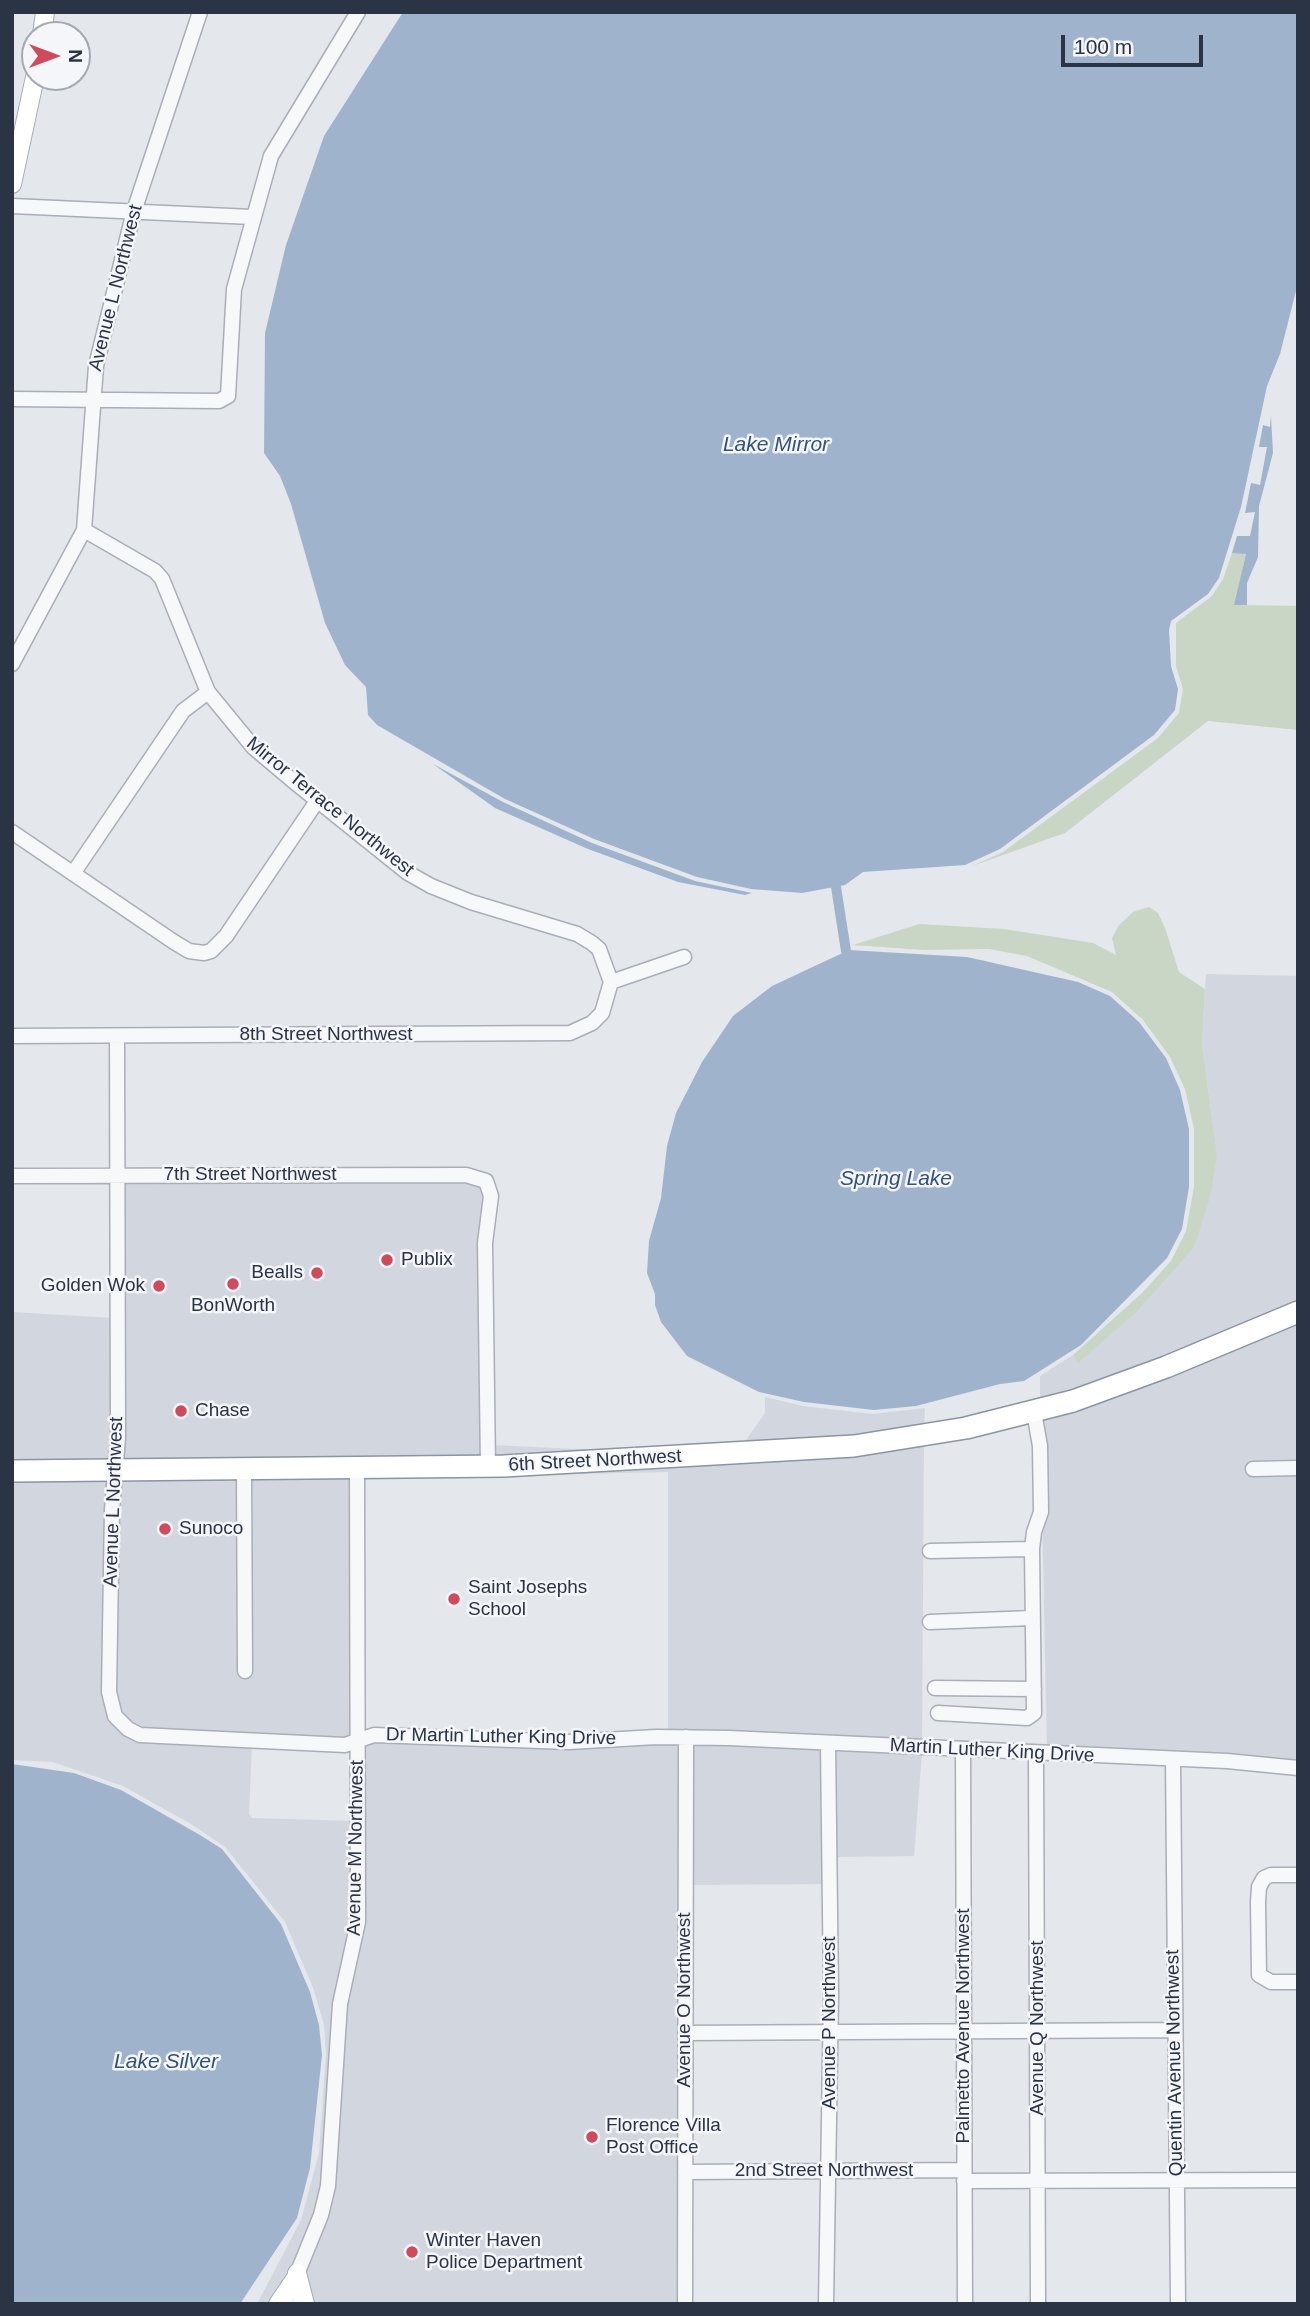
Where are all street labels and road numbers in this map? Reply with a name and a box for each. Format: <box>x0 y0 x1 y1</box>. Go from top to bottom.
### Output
street label: Avenue L Northwest <box>84 202 148 374</box>
street label: Mirror Terrace Northwest <box>242 732 418 882</box>
street label: 8th Street Northwest <box>239 1024 413 1046</box>
street label: 7th Street Northwest <box>163 1164 337 1186</box>
street label: Avenue L Northwest <box>100 1416 128 1588</box>
street label: 6th Street Northwest <box>508 1445 682 1477</box>
street label: Dr Martin Luther King Drive <box>386 1724 616 1750</box>
street label: Martin Luther King Drive <box>889 1734 1095 1768</box>
street label: Avenue M Northwest <box>343 1760 369 1936</box>
street label: Palmetto Avenue Northwest <box>953 1908 975 2144</box>
street label: Avenue O Northwest <box>674 1913 696 2087</box>
street label: Avenue P Northwest <box>819 1937 841 2109</box>
street label: Avenue Q Northwest <box>1027 1941 1049 2115</box>
street label: Quentin Avenue Northwest <box>1162 1949 1188 2177</box>
street label: 2nd Street Northwest <box>735 2160 913 2182</box>

